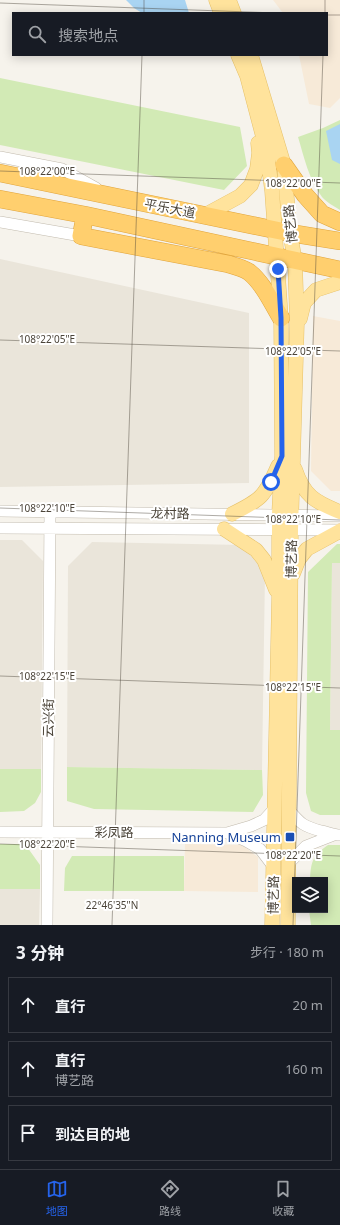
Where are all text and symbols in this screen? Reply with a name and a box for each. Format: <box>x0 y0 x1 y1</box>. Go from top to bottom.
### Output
search box <box>12 12 328 56</box>
icon: search <box>26 23 48 45</box>
text: 搜索地点 <box>58 25 118 45</box>
text: 108°22'00"E <box>19 164 75 178</box>
text: 108°22'00"E <box>265 176 321 190</box>
street label: 平乐大道 <box>143 194 197 222</box>
street label: 博艺路 <box>279 204 301 244</box>
route end <box>269 260 287 278</box>
text: 108°22'05"E <box>19 332 75 346</box>
text: 108°22'05"E <box>265 344 321 358</box>
route start <box>262 473 280 491</box>
text: 108°22'10"E <box>19 501 75 515</box>
street label: 龙村路 <box>150 504 190 522</box>
text: 108°22'10"E <box>265 512 321 526</box>
street label: 博艺路 <box>282 539 300 579</box>
text: 108°22'15"E <box>19 669 75 683</box>
text: 108°22'15"E <box>265 680 321 694</box>
street label: 云兴街 <box>39 698 57 738</box>
street label: 彩凤路 <box>94 823 134 841</box>
place label: Nanning Museum <box>171 828 281 846</box>
marker: Nanning Museum <box>284 831 296 843</box>
text: 108°22'20"E <box>19 837 75 851</box>
text: 108°22'20"E <box>265 848 321 862</box>
street label: 博艺路 <box>264 875 282 915</box>
map controls <box>292 877 328 913</box>
button: layers <box>292 877 328 913</box>
text: 22°46'35"N <box>86 898 138 912</box>
text: 3 分钟 <box>16 941 64 964</box>
text: 步行 · 180 m <box>250 943 324 961</box>
icon: ahead <box>17 994 39 1016</box>
text: 直行 <box>55 996 85 1016</box>
text: 20 m <box>293 996 323 1014</box>
text: 直行 <box>55 1050 85 1070</box>
icon: ahead <box>17 1058 39 1080</box>
text: 160 m <box>285 1060 323 1078</box>
text: 博艺路 <box>55 1071 94 1089</box>
icon: arrive <box>17 1122 39 1144</box>
text: 到达目的地 <box>55 1124 130 1144</box>
tab: 地图 <box>46 1178 68 1218</box>
tab: 路线 <box>159 1178 181 1218</box>
tab: 收藏 <box>272 1178 294 1218</box>

